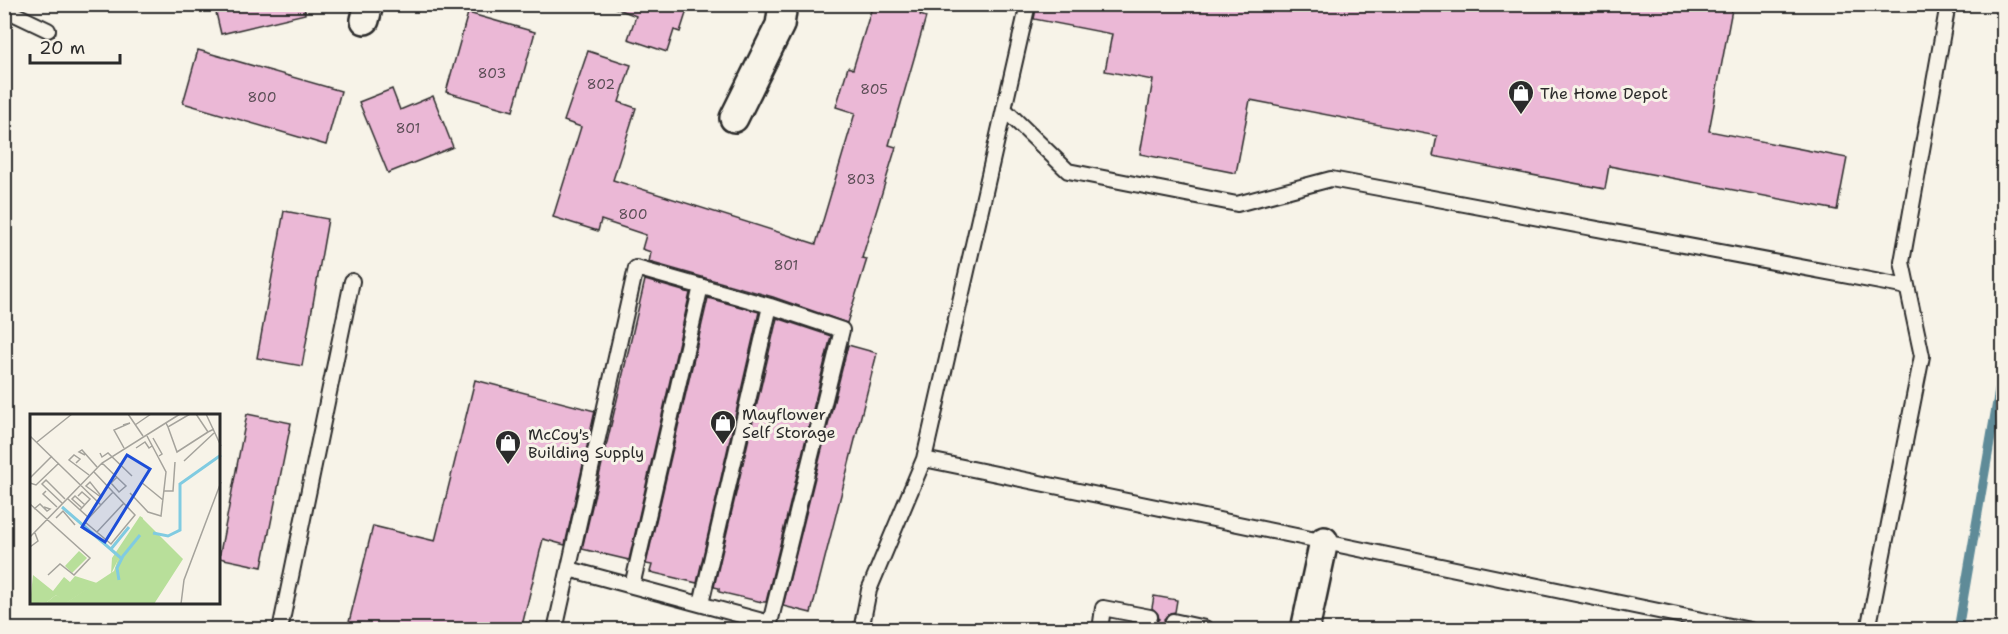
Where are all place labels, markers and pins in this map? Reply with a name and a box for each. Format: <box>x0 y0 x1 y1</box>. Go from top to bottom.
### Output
shop icon: The Home Depot <box>1506 78 1536 116</box>
place label: The Home Depot <box>1540 83 1668 104</box>
place label: Mayflower Self Storage <box>742 404 835 443</box>
shop icon: Mayflower Self Storage <box>708 408 738 446</box>
place label: McCoy's Building Supply <box>528 424 644 463</box>
shop icon: McCoy's Building Supply <box>493 428 523 466</box>

